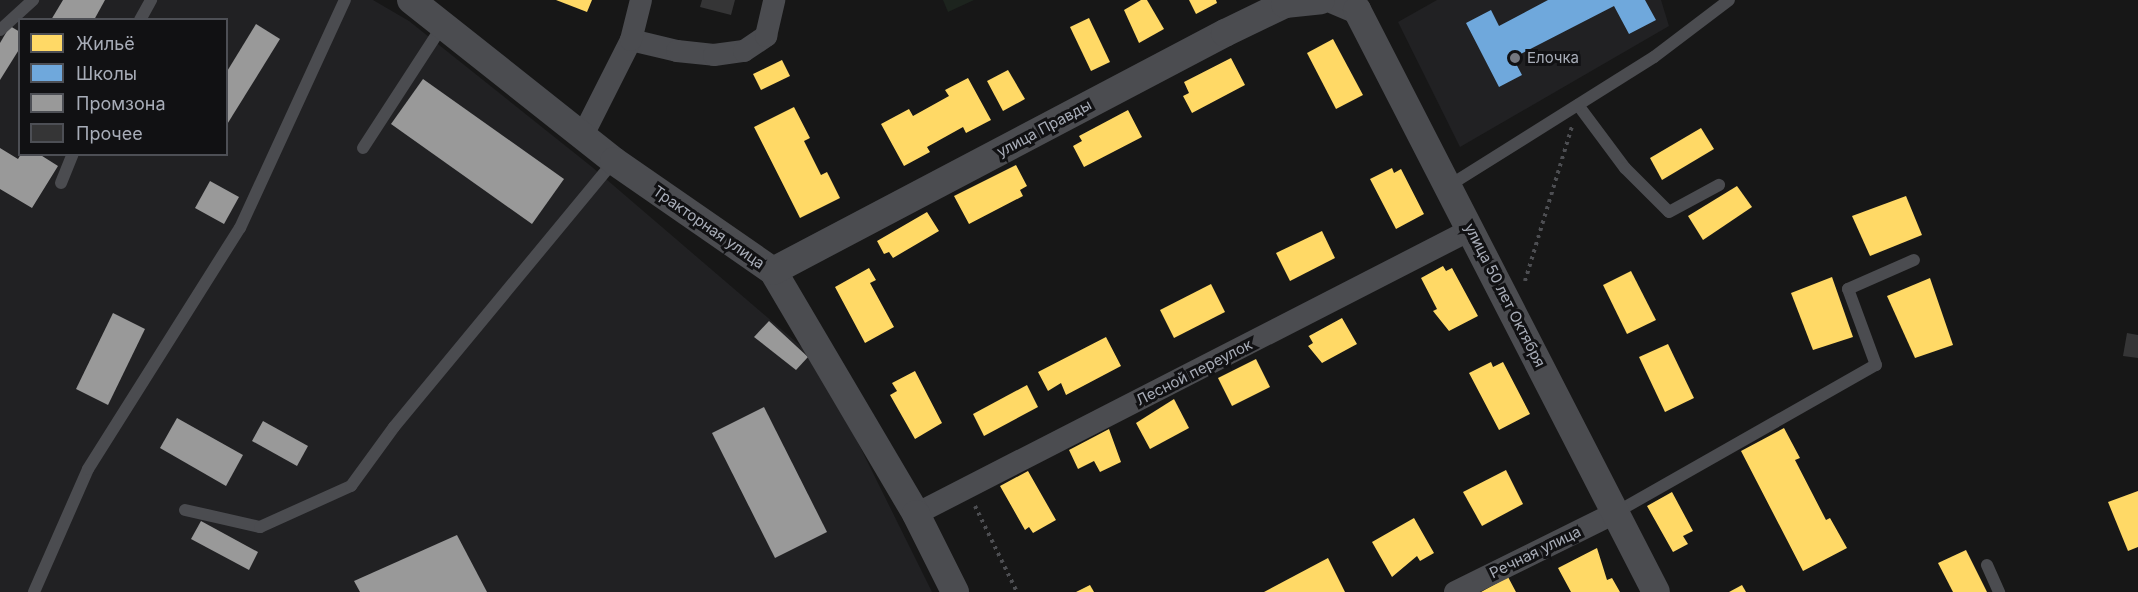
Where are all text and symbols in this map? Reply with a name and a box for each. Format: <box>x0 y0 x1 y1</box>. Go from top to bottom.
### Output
legend <box>18 18 228 156</box>
text: Жильё <box>76 33 135 54</box>
place label: Елочка <box>1527 49 1579 67</box>
marker: Елочка <box>1508 51 1522 65</box>
text: Школы <box>76 63 137 84</box>
text: Промзона <box>76 93 166 114</box>
street label: улица Правды <box>994 95 1094 161</box>
text: Прочее <box>76 123 143 144</box>
street label: Тракторная улица <box>650 182 768 272</box>
street label: улица 50 лет Октября <box>1461 220 1549 370</box>
street label: Лесной переулок <box>1133 335 1255 409</box>
street label: Речная улица <box>1486 522 1584 582</box>

